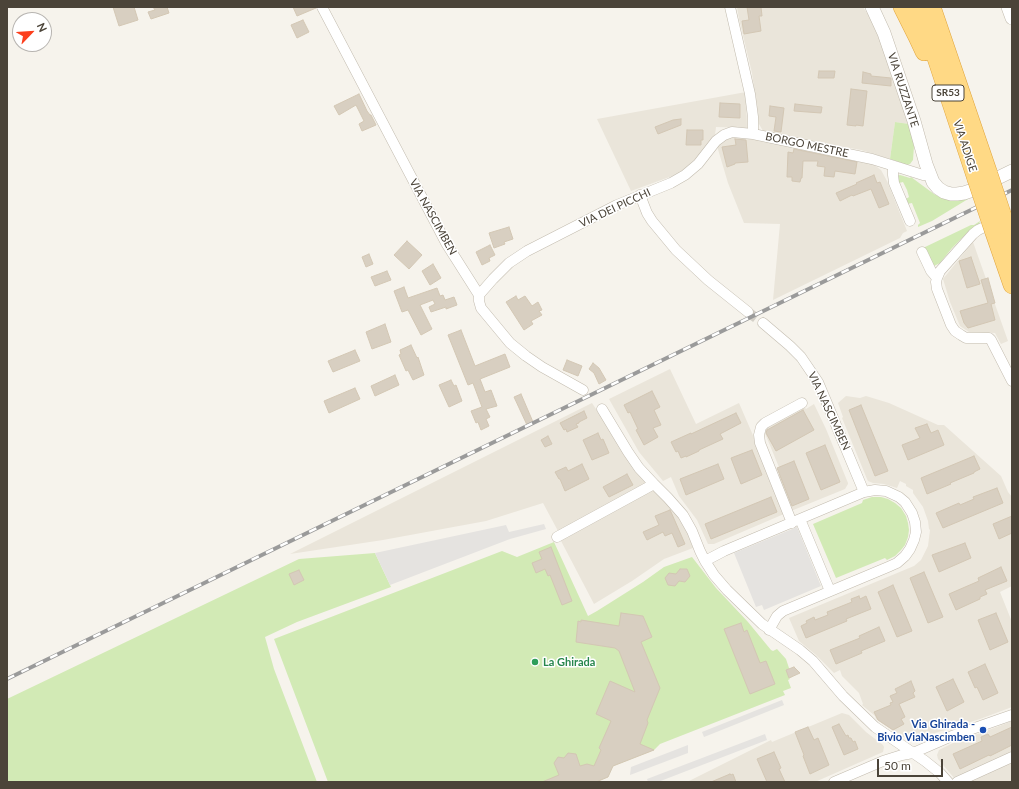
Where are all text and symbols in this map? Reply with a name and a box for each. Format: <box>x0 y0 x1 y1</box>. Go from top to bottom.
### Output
north arrow <box>12 12 52 52</box>
text: N <box>35 21 50 34</box>
street label: VIA RUZZANTE <box>885 51 921 129</box>
road number: SR53 <box>932 85 964 101</box>
street label: VIA ADIGE <box>950 118 980 174</box>
street label: BORGO MESTRE <box>764 130 850 160</box>
street label: VIA NASCIMBEN <box>407 177 459 257</box>
street label: VIA DEI PICCHI <box>577 186 653 230</box>
street label: VIA NASCIMBEN <box>805 370 853 452</box>
place label: La Ghirada <box>543 655 595 669</box>
marker: La Ghirada <box>530 657 540 667</box>
place label: Via Ghirada - Bivio ViaNascimben <box>877 717 975 743</box>
marker: Via Ghirada - Bivio ViaNascimben <box>978 725 988 735</box>
scale bar <box>879 751 945 777</box>
text: 50 m <box>884 758 911 773</box>

